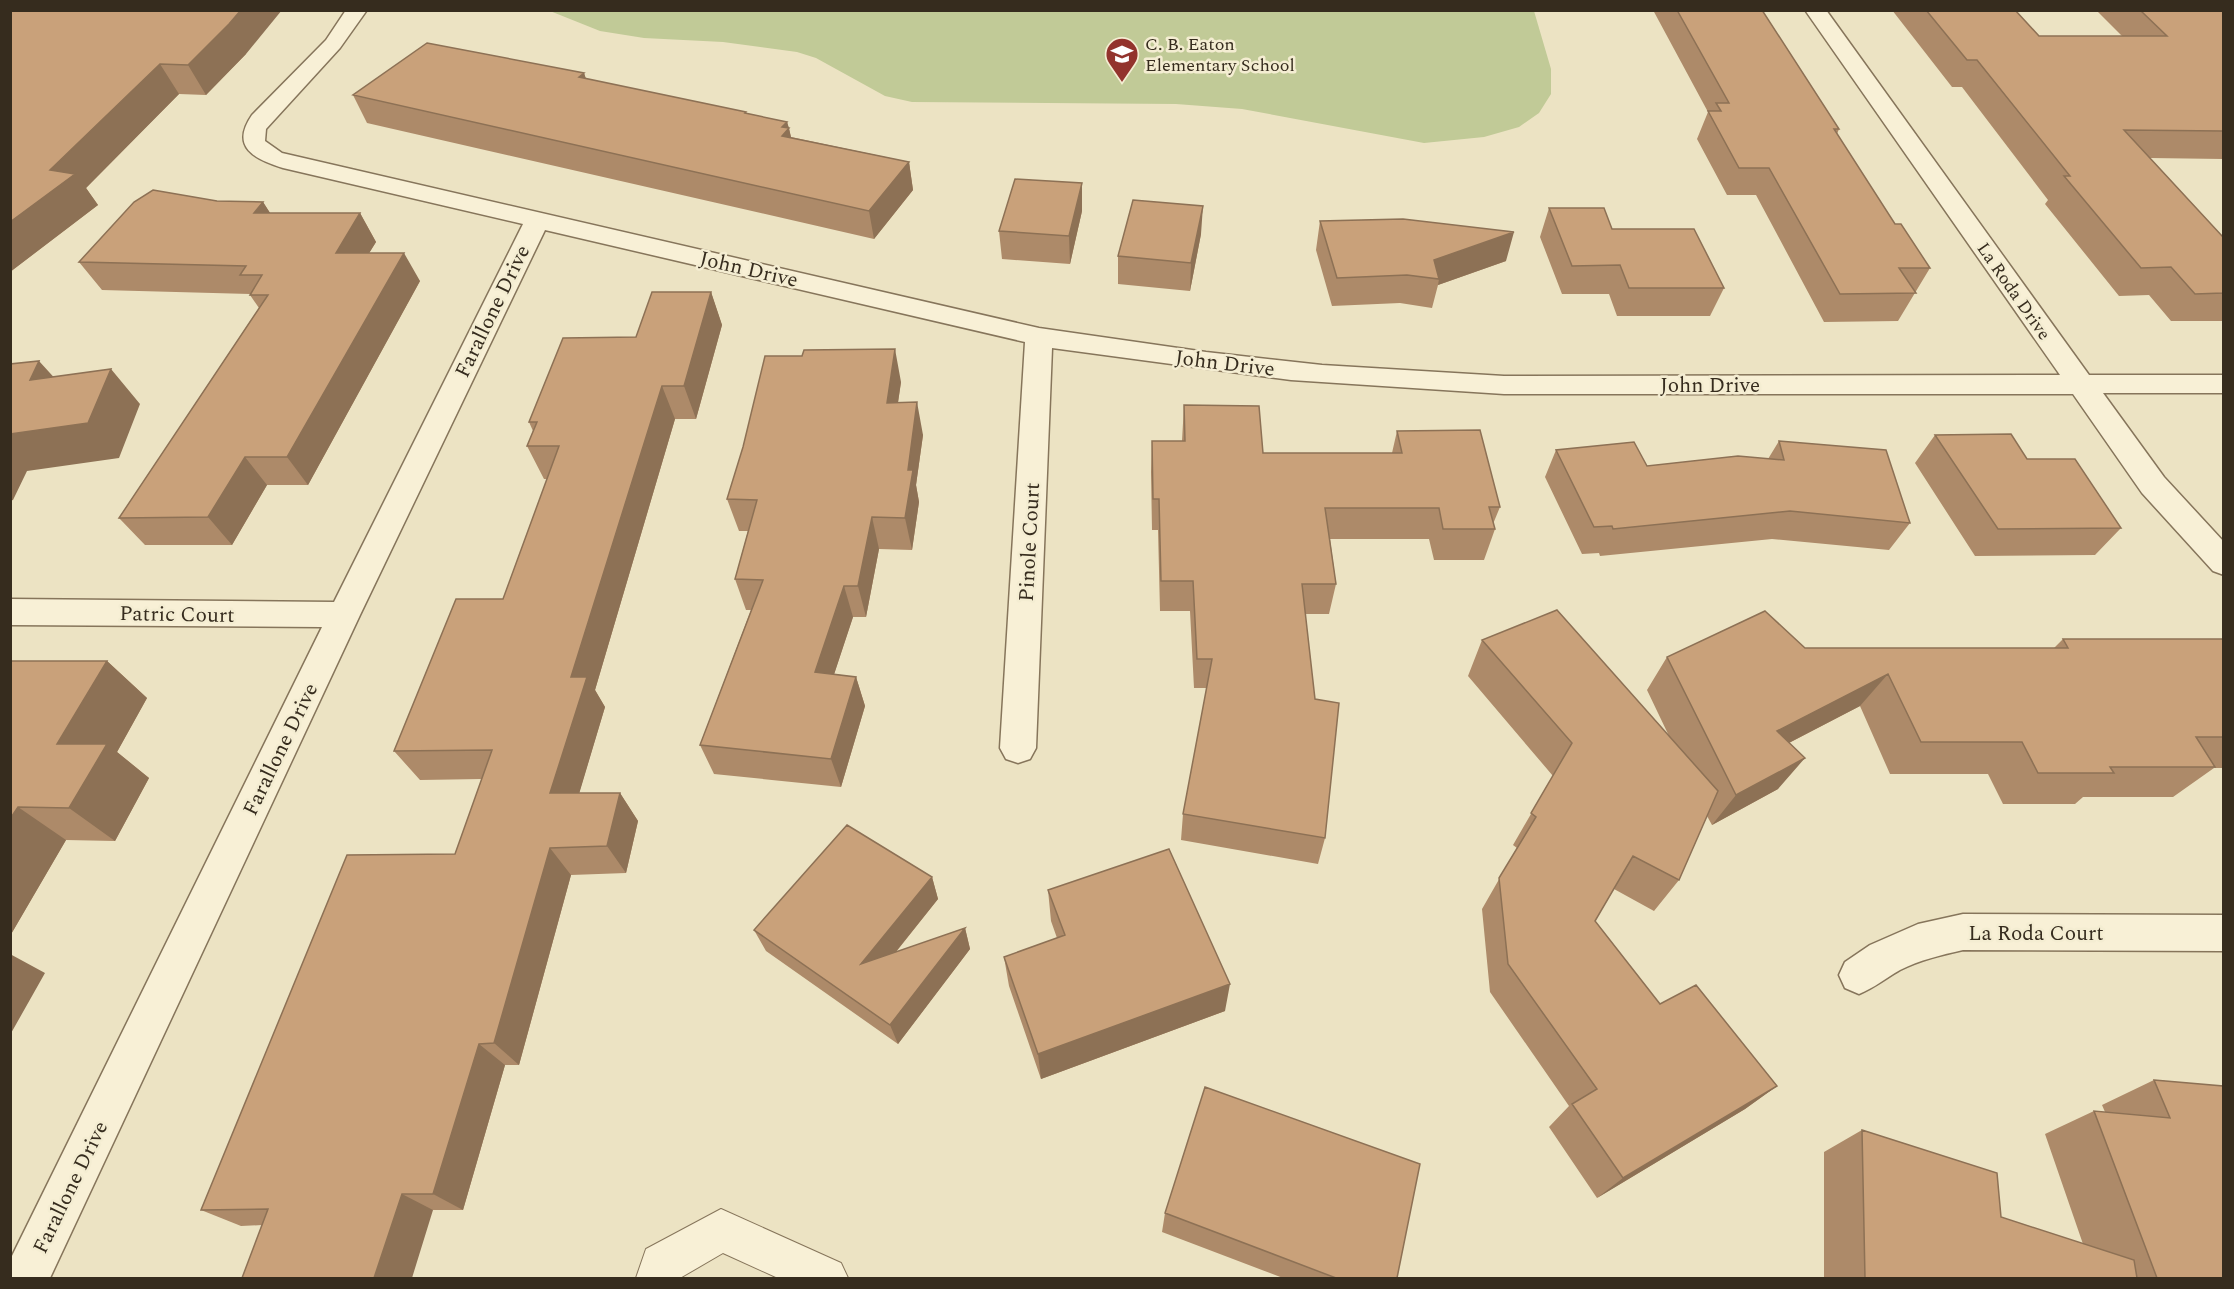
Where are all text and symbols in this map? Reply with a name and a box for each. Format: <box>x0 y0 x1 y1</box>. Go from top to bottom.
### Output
place label: C. B. Eaton Elementary School <box>1145 31 1295 79</box>
school or university icon: C. B. Eaton Elementary School <box>1104 36 1140 83</box>
street label: La Roda Drive <box>1970 237 2057 346</box>
street label: Farallone Drive <box>447 240 539 383</box>
street label: John Drive <box>696 243 801 297</box>
street label: John Drive <box>1173 342 1277 386</box>
street label: John Drive <box>1660 370 1760 402</box>
street label: Pinole Court <box>1011 482 1049 602</box>
street label: Patric Court <box>119 598 235 632</box>
street label: Farallone Drive <box>235 678 327 821</box>
street label: La Roda Court <box>1968 918 2104 950</box>
street label: Farallone Drive <box>25 1116 117 1259</box>

